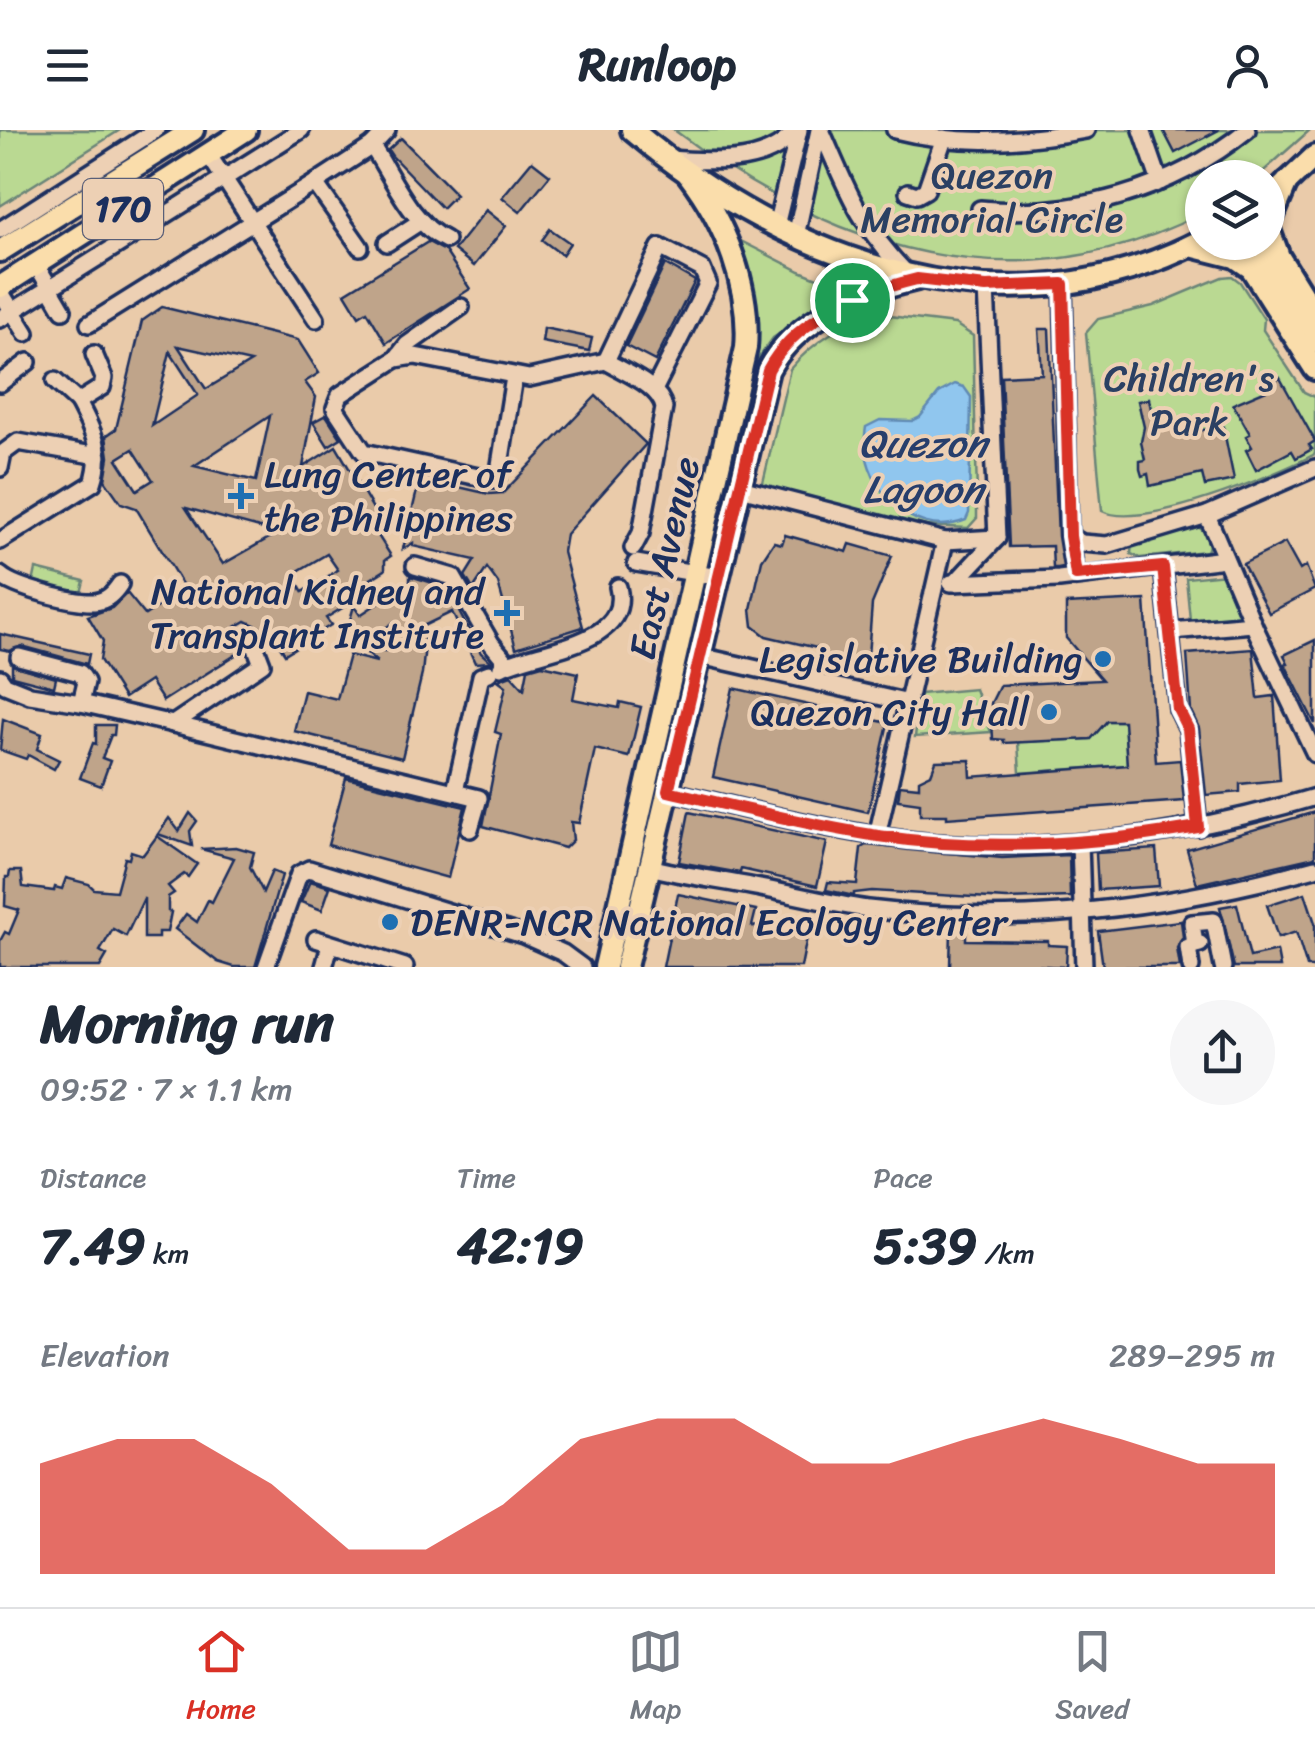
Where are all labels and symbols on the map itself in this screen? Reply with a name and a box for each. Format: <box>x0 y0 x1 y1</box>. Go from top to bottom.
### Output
park label: Quezon Memorial Circle <box>861 142 1123 253</box>
road number: 170 <box>83 179 163 239</box>
pin <box>810 258 895 343</box>
park label: Children's Park <box>1104 345 1275 456</box>
water label: Quezon Lagoon <box>859 408 992 525</box>
place label: Lung Center of the Philippines <box>264 441 515 552</box>
street label: East Avenue <box>609 450 720 666</box>
marker: Lung Center of the Philippines <box>228 483 254 509</box>
place label: National Kidney and Transplant Institute <box>150 558 486 669</box>
marker: National Kidney and Transplant Institute <box>494 600 520 626</box>
place label: Legislative Building <box>759 626 1083 693</box>
marker: Legislative Building <box>1092 648 1114 670</box>
place label: Quezon City Hall <box>750 679 1030 746</box>
marker: Quezon City Hall <box>1038 701 1060 723</box>
place label: DENR-NCR National Ecology Center <box>410 889 1009 956</box>
marker: DENR-NCR National Ecology Center <box>379 911 401 933</box>

